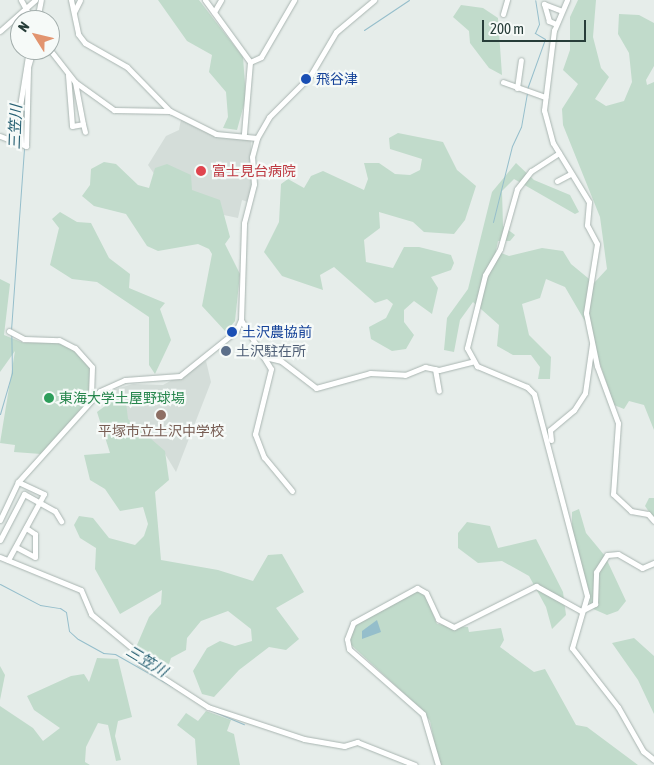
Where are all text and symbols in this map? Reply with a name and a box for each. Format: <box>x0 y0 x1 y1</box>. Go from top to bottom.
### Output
north arrow <box>10 10 60 60</box>
scale bar <box>484 10 588 42</box>
text: N <box>15 19 33 35</box>
text: 200 m <box>490 20 524 37</box>
place label: 飛谷津 <box>316 71 358 87</box>
marker: 飛谷津 <box>300 73 312 85</box>
water label: 三笠川 <box>5 104 25 150</box>
place label: 富士見台病院 <box>212 163 296 179</box>
marker: 富士見台病院 <box>194 164 208 178</box>
place label: 土沢農協前 <box>242 324 312 340</box>
marker: 土沢農協前 <box>226 326 238 338</box>
place label: 土沢駐在所 <box>236 343 306 359</box>
marker: 土沢駐在所 <box>220 345 232 357</box>
place label: 東海大学土屋野球場 <box>59 390 185 406</box>
marker: 東海大学土屋野球場 <box>43 392 55 404</box>
marker: 平塚市立土沢中学校 <box>155 409 167 421</box>
place label: 平塚市立土沢中学校 <box>98 423 224 439</box>
water label: 三笠川 <box>123 642 171 680</box>

